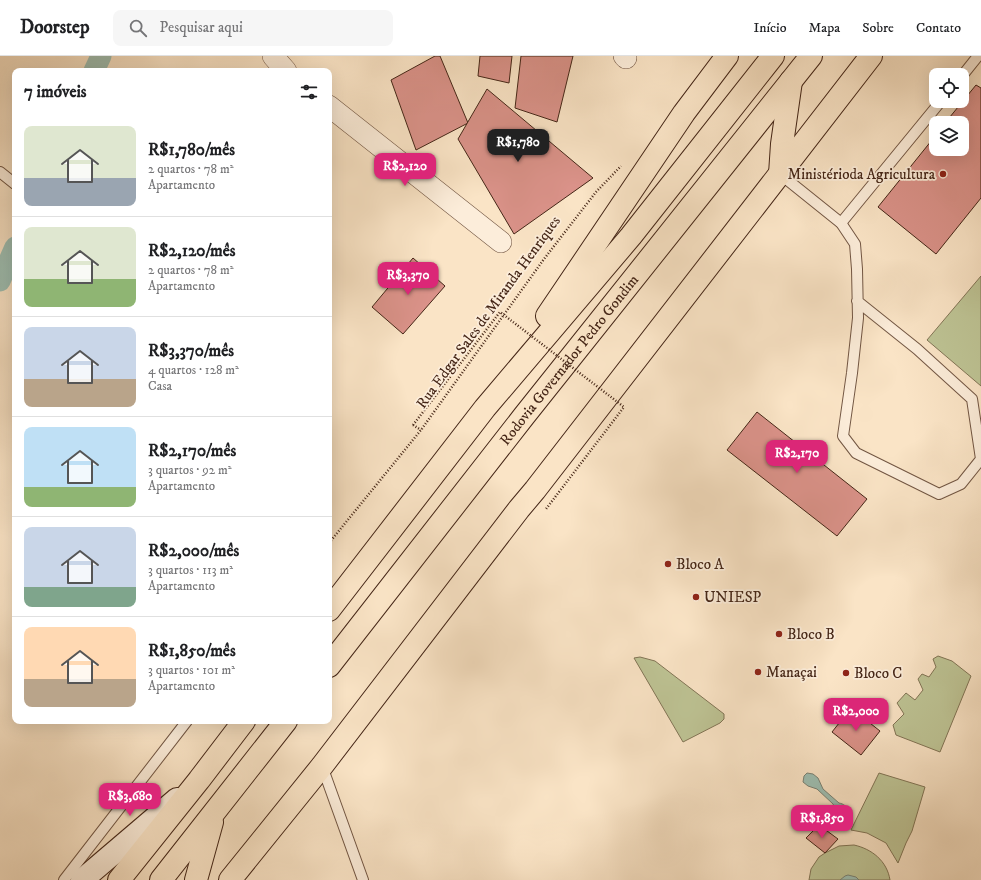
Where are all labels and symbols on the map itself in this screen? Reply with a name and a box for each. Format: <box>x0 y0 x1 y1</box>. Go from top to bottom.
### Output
pin: R$1,780 <box>481 129 555 163</box>
pin: R$2,120 <box>368 153 442 187</box>
place label: Ministérioda Agricultura <box>787 165 936 184</box>
marker: Ministérioda Agricultura <box>938 169 948 179</box>
street label: Rua Edgar Sales de Miranda Henriques <box>412 212 565 412</box>
pin: R$3,370 <box>371 262 445 296</box>
street label: Rodovia Governador Pedro Gondim <box>496 271 643 449</box>
pin: R$2,170 <box>760 440 834 474</box>
place label: Bloco A <box>676 555 724 574</box>
marker: Bloco A <box>663 559 673 569</box>
place label: UNIESP <box>704 588 762 607</box>
marker: UNIESP <box>691 592 701 602</box>
place label: Bloco B <box>787 625 835 644</box>
marker: Bloco B <box>774 629 784 639</box>
place label: Manaçai <box>766 663 817 682</box>
place label: Bloco C <box>854 664 902 683</box>
marker: Manaçai <box>753 667 763 677</box>
marker: Bloco C <box>841 668 851 678</box>
pin: R$2,000 <box>819 698 893 732</box>
pin: R$3,680 <box>93 783 167 817</box>
pin: R$1,850 <box>785 805 859 839</box>

